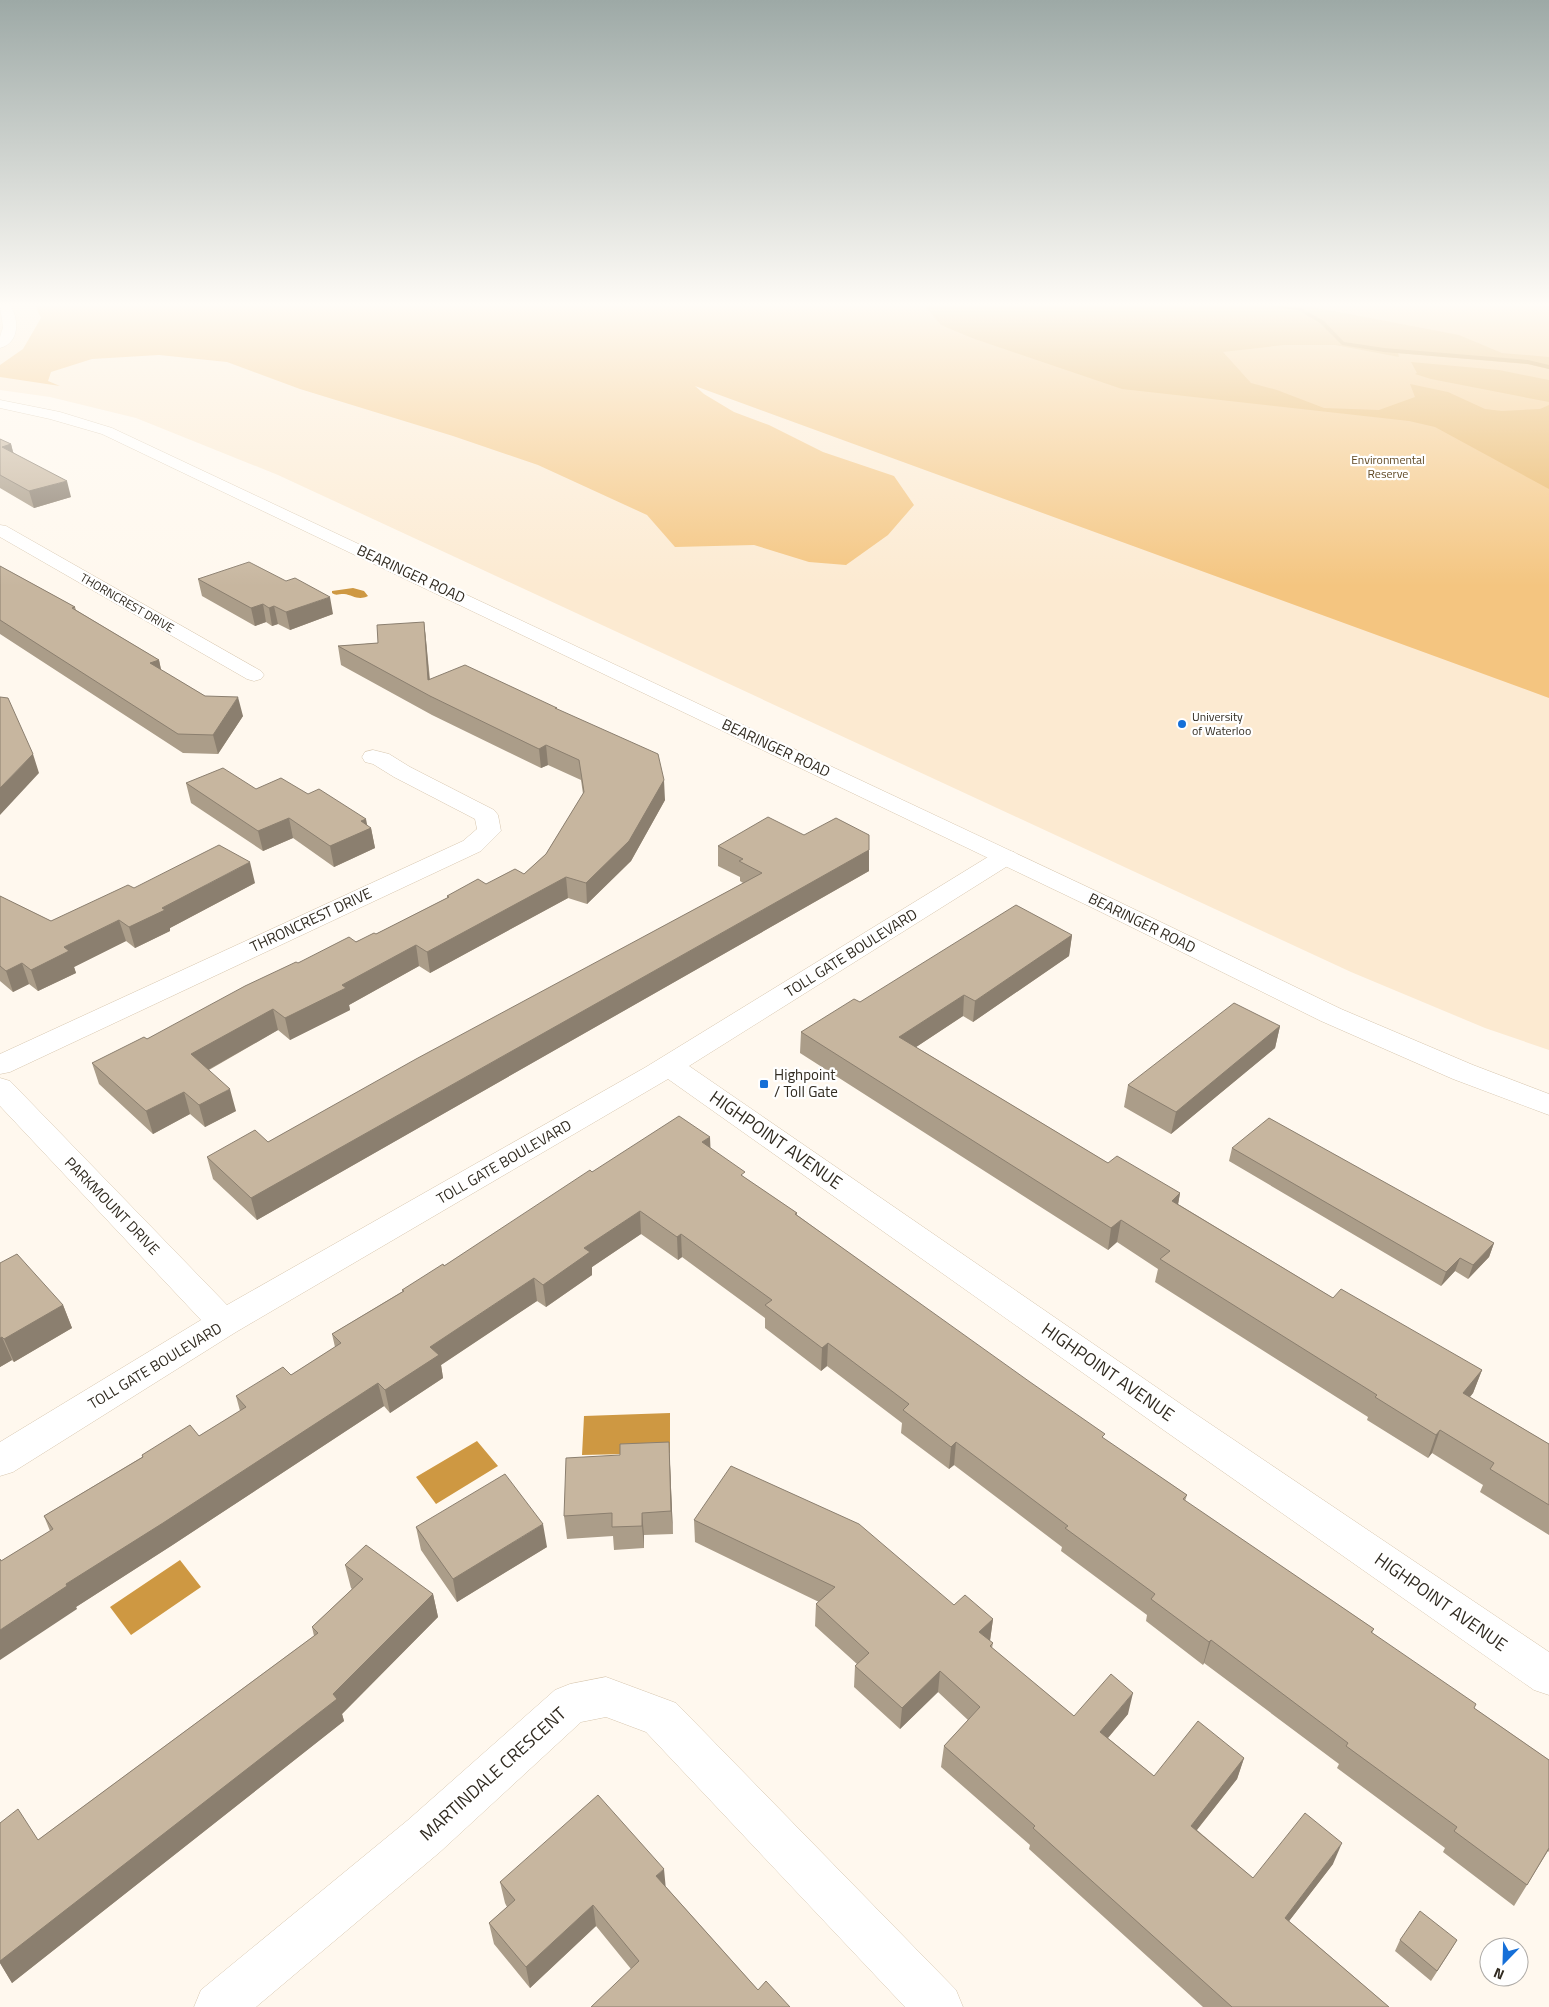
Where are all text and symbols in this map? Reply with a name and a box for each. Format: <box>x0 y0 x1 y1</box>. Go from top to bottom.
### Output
park label: Environmental Reserve <box>1351 450 1425 483</box>
street label: BEARINGER ROAD <box>353 538 469 609</box>
street label: THORNCREST DRIVE <box>77 568 178 637</box>
place label: University of Waterloo <box>1192 707 1251 740</box>
street label: BEARINGER ROAD <box>718 712 834 783</box>
marker: University of Waterloo <box>1176 718 1188 730</box>
street label: THRONCREST DRIVE <box>246 881 375 958</box>
street label: BEARINGER ROAD <box>1085 887 1200 959</box>
street label: TOLL GATE BOULEVARD <box>780 902 922 1003</box>
place label: Highpoint / Toll Gate <box>774 1063 838 1103</box>
marker: Highpoint / Toll Gate <box>758 1078 770 1090</box>
street label: HIGHPOINT AVENUE <box>704 1084 848 1196</box>
street label: TOLL GATE BOULEVARD <box>432 1113 576 1210</box>
street label: PARKMOUNT DRIVE <box>60 1152 165 1260</box>
street label: TOLL GATE BOULEVARD <box>83 1316 226 1415</box>
street label: HIGHPOINT AVENUE <box>1036 1316 1180 1428</box>
street label: HIGHPOINT AVENUE <box>1369 1546 1513 1658</box>
street label: MARTINDALE CRESCENT <box>413 1700 572 1847</box>
north arrow <box>1479 1937 1529 1987</box>
text: N <box>1490 1963 1507 1986</box>

